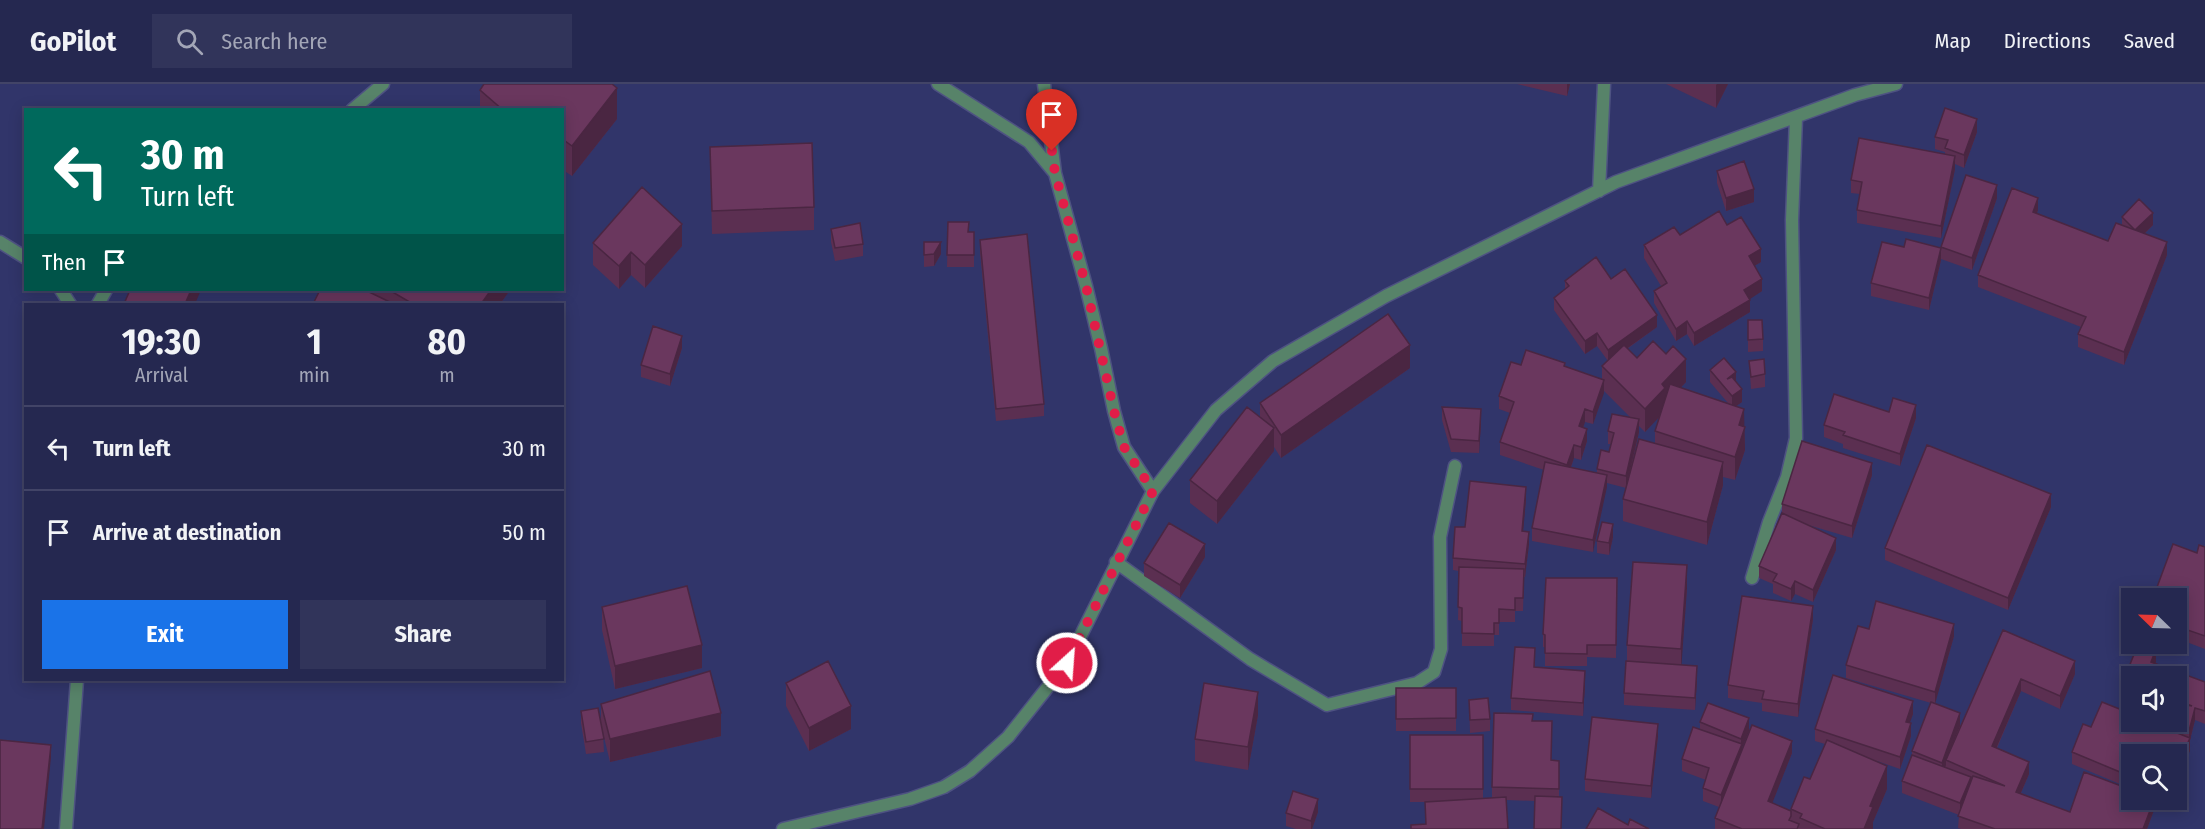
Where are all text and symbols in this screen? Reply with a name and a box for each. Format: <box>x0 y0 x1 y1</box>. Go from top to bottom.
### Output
search box <box>152 14 572 68</box>
text: GoPilot <box>30 25 116 58</box>
icon: search <box>173 25 206 58</box>
text: Search here <box>221 28 327 55</box>
text: Map <box>1934 28 1971 54</box>
text: Directions <box>2004 28 2091 54</box>
text: Saved <box>2124 28 2175 54</box>
pin <box>1026 89 1077 151</box>
icon: arrive <box>1035 98 1068 131</box>
text: 30 m <box>141 130 225 180</box>
icon: left <box>42 132 120 210</box>
text: Turn left <box>141 181 234 213</box>
icon: arrive <box>98 246 131 279</box>
text: Then <box>42 249 86 276</box>
text: 19:30 <box>122 320 201 364</box>
text: 1 <box>307 320 322 364</box>
text: 80 <box>428 320 466 364</box>
text: Arrival <box>135 363 188 387</box>
text: min <box>299 363 330 387</box>
text: m <box>439 363 455 387</box>
icon: left <box>42 432 75 465</box>
text: Turn left <box>93 435 171 462</box>
text: 30 m <box>503 435 546 462</box>
icon: arrive <box>42 516 75 549</box>
text: Arrive at destination <box>93 519 281 546</box>
text: 50 m <box>502 519 546 546</box>
north arrow <box>2121 588 2187 654</box>
map controls <box>2121 588 2187 810</box>
button: Exit <box>42 600 288 669</box>
button: Share <box>300 600 546 669</box>
position arrow <box>1035 631 1099 695</box>
button: sound <box>2121 666 2187 732</box>
button: search <box>2121 744 2187 810</box>

